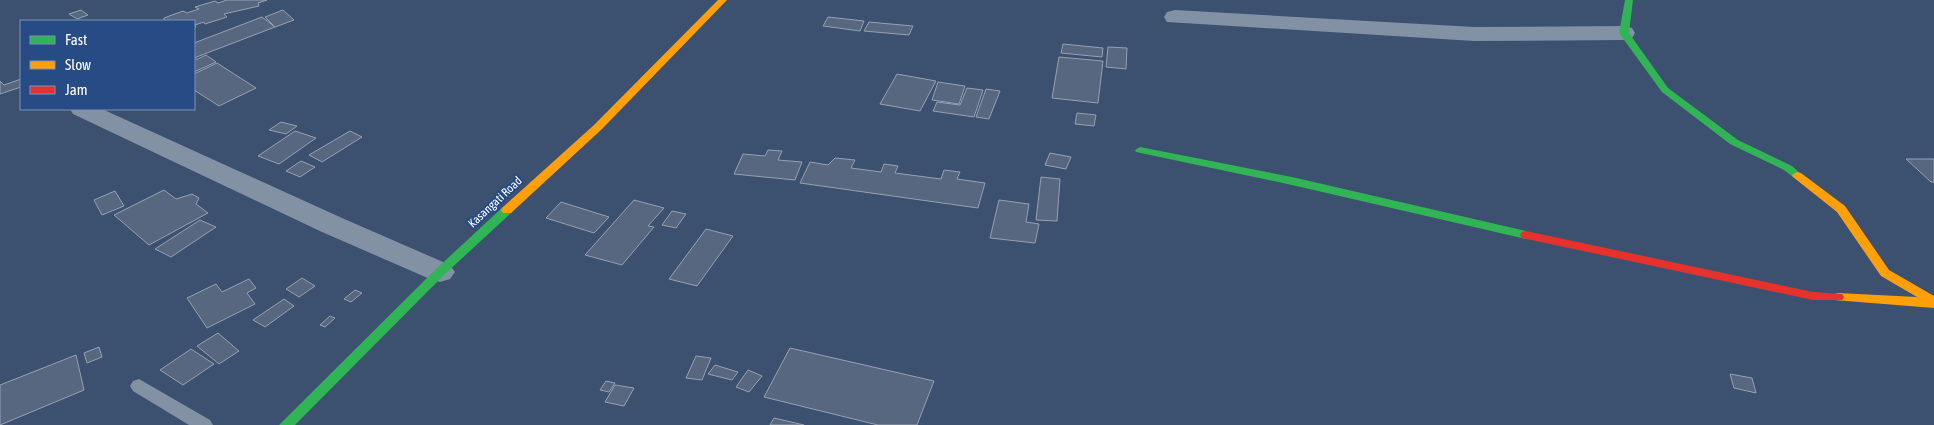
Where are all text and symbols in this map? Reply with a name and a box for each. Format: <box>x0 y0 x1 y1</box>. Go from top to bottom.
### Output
legend <box>20 20 195 110</box>
text: Fast <box>65 31 87 48</box>
text: Slow <box>65 56 91 73</box>
text: Jam <box>65 81 88 98</box>
street label: Kasangati Road <box>465 174 525 230</box>

